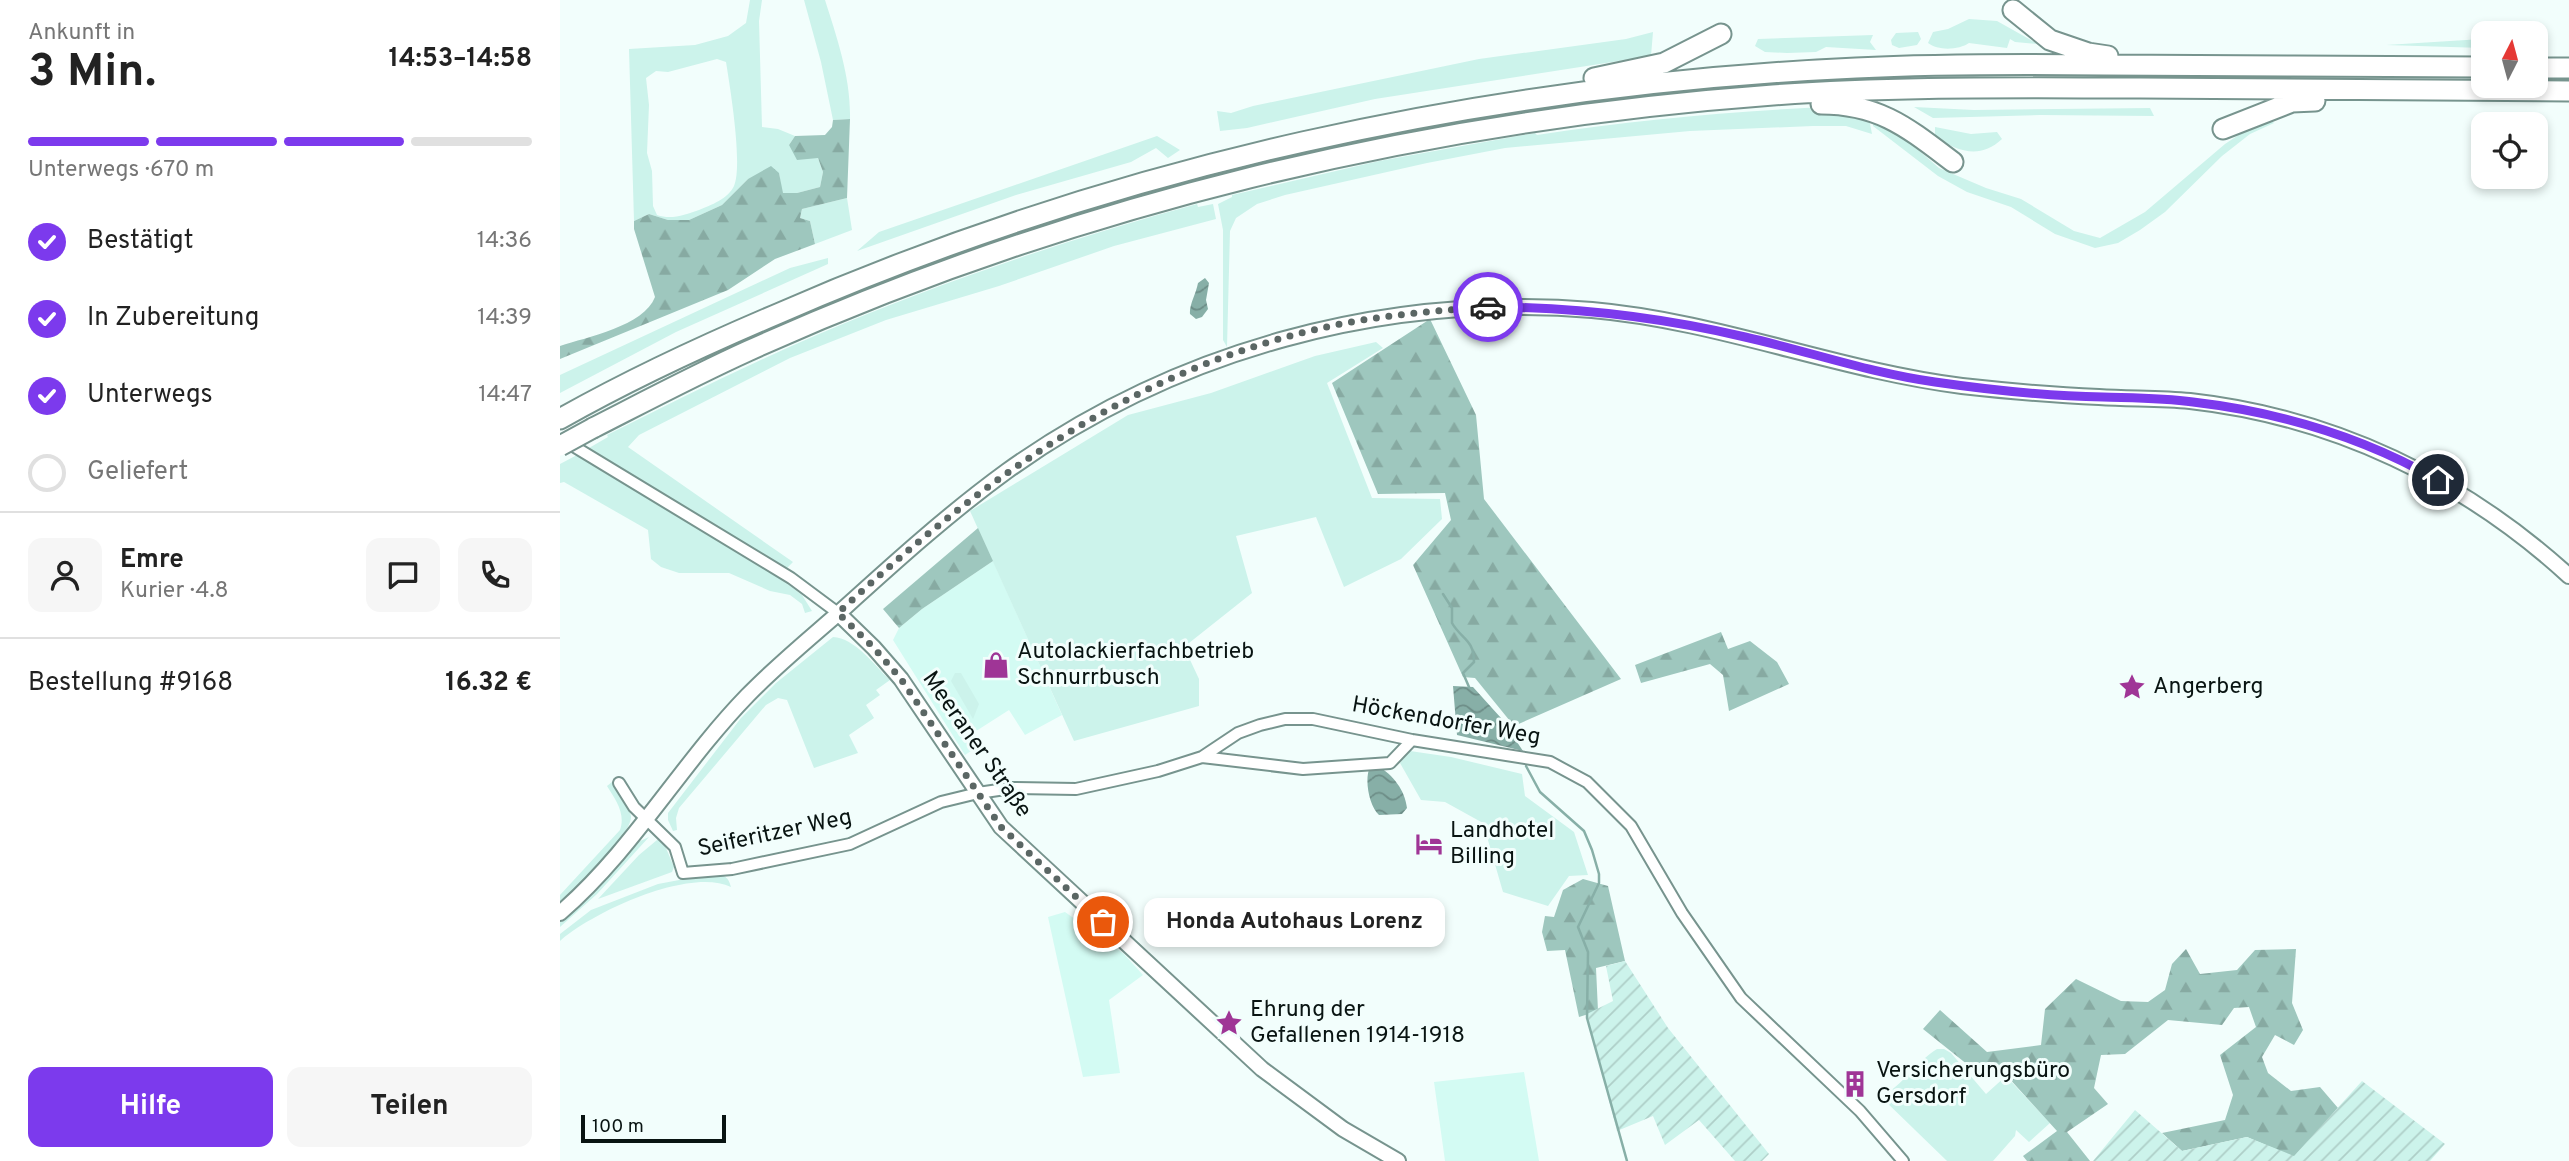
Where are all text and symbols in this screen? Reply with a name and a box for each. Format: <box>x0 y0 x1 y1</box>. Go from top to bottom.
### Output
text: Ankunft in <box>28 19 135 48</box>
north arrow <box>2471 21 2548 98</box>
map controls <box>2471 21 2548 189</box>
text: 14:53–14:58 <box>388 43 532 76</box>
text: 3 Min. <box>28 44 156 103</box>
button: locate <box>2471 112 2548 189</box>
text: Unterwegs · 670 m <box>28 156 214 185</box>
icon: check <box>28 223 66 261</box>
text: Bestätigt <box>87 225 194 258</box>
text: 14:36 <box>477 227 532 256</box>
courier <box>1453 272 1523 342</box>
icon: car <box>1469 288 1507 326</box>
icon: check <box>28 300 66 338</box>
text: In Zubereitung <box>87 302 259 335</box>
text: 14:39 <box>477 304 532 333</box>
icon: check <box>28 377 66 415</box>
text: Unterwegs <box>87 379 213 412</box>
text: 14:47 <box>478 381 532 410</box>
pin <box>2408 450 2468 510</box>
text: Geliefert <box>87 456 188 489</box>
icon: home <box>2419 461 2457 499</box>
button: person <box>28 538 102 612</box>
button: chat <box>366 538 440 612</box>
button: phone <box>458 538 532 612</box>
text: Emre <box>120 544 184 577</box>
text: Kurier · 4.8 <box>120 577 229 606</box>
place label: Autolackierfachbetrieb Schnurrbusch <box>1017 638 1254 693</box>
shop icon: Autolackierfachbetrieb Schnurrbusch <box>981 650 1011 680</box>
street label: Meeraner Straße <box>915 666 1037 824</box>
text: Bestellung #9168 <box>28 667 233 700</box>
text: 16.32 € <box>445 667 532 700</box>
place icon: Angerberg <box>2117 672 2147 702</box>
place label: Angerberg <box>2153 673 2263 702</box>
street label: Höckendorfer Weg <box>1349 691 1543 753</box>
street label: Seiferitzer Weg <box>695 804 855 864</box>
place label: Landhotel Billing <box>1450 817 1554 872</box>
hotel icon: Landhotel Billing <box>1414 829 1444 859</box>
pin <box>1073 892 1133 952</box>
callout: Honda Autohaus Lorenz <box>1145 898 1446 946</box>
icon: bag <box>1084 903 1122 941</box>
text: Honda Autohaus Lorenz <box>1166 908 1423 937</box>
place label: Ehrung der Gefallenen 1914-1918 <box>1250 996 1465 1051</box>
place icon: Ehrung der Gefallenen 1914-1918 <box>1214 1008 1244 1038</box>
place label: Versicherungsbüro Gersdorf <box>1876 1057 2070 1112</box>
button: Hilfe <box>28 1067 273 1147</box>
button: Teilen <box>287 1067 532 1147</box>
building icon: Versicherungsbüro Gersdorf <box>1840 1069 1870 1099</box>
scale bar <box>581 1112 726 1144</box>
text: 100 m <box>592 1115 644 1139</box>

